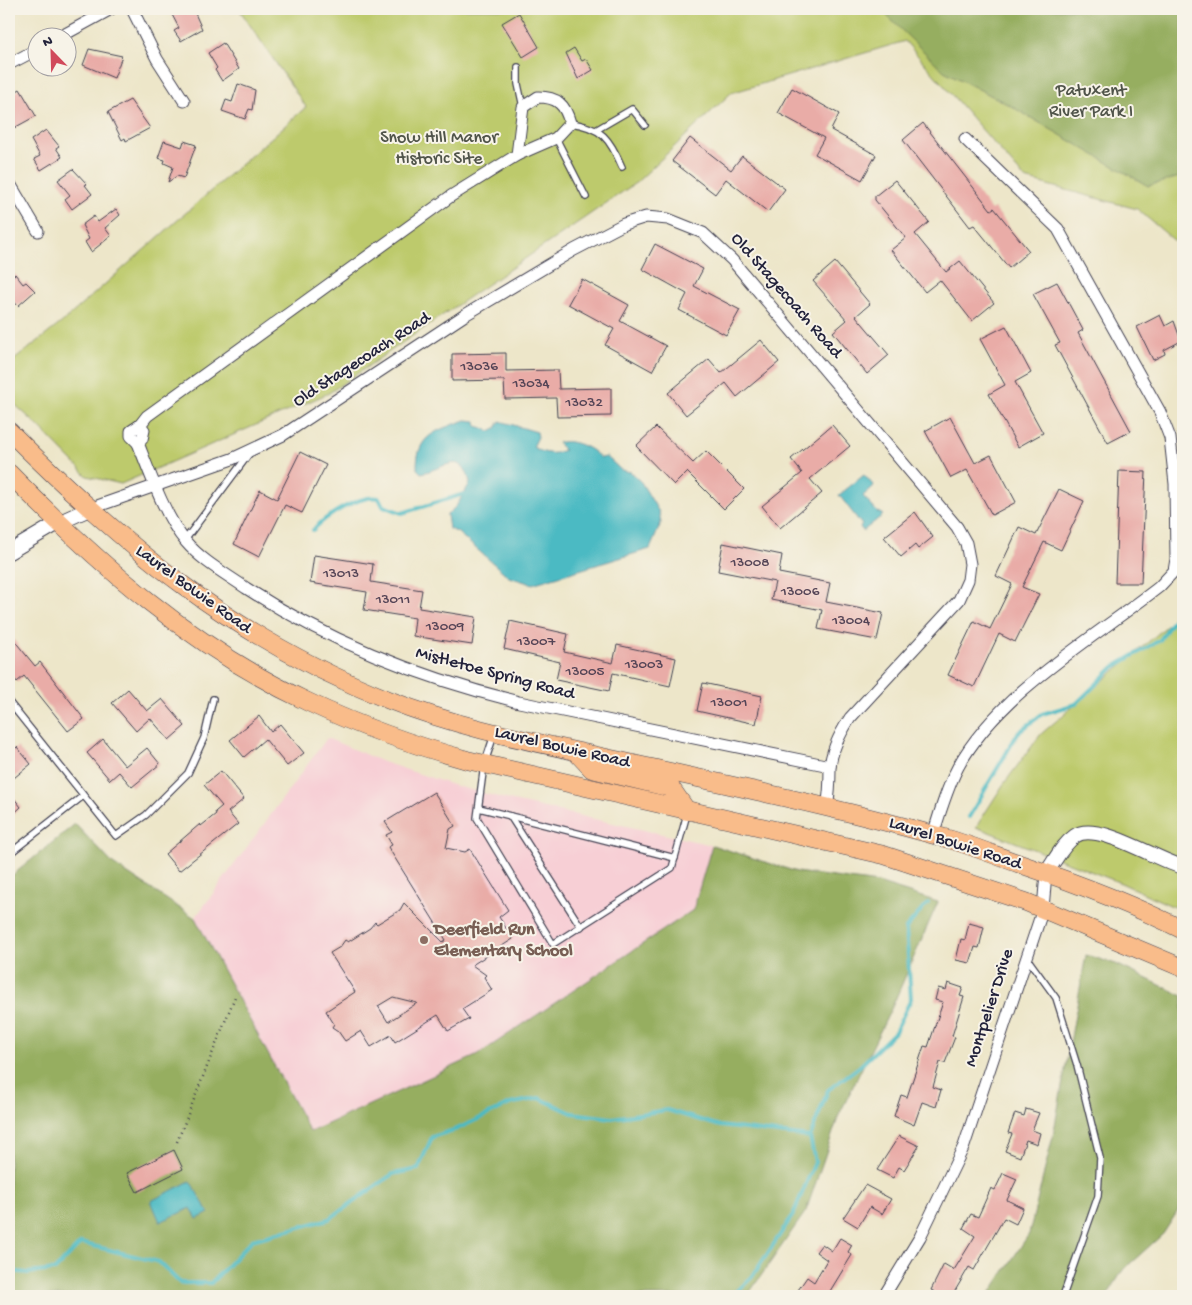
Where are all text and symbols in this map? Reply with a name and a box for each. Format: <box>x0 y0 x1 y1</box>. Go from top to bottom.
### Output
north arrow <box>28 28 78 78</box>
text: N <box>40 33 55 52</box>
park label: Patuxent River Park I <box>1049 81 1133 123</box>
park label: Snow Hill Manor Historic Site <box>380 128 499 170</box>
street label: Old Stagecoach Road <box>726 229 847 364</box>
street label: Old Stagecoach Road <box>289 307 436 412</box>
house number: 13036 <box>459 358 498 376</box>
house number: 13034 <box>511 375 550 393</box>
house number: 13032 <box>564 394 603 412</box>
street label: Laurel Bowie Road <box>131 541 256 640</box>
house number: 13008 <box>729 554 770 572</box>
house number: 13013 <box>322 565 359 583</box>
house number: 13006 <box>780 583 820 601</box>
house number: 13011 <box>375 591 410 609</box>
house number: 13004 <box>831 612 870 630</box>
house number: 13009 <box>425 618 465 636</box>
house number: 13007 <box>516 633 557 651</box>
street label: Mistletoe Spring Road <box>413 643 578 706</box>
house number: 13003 <box>624 656 664 674</box>
house number: 13005 <box>565 663 604 681</box>
house number: 13001 <box>710 694 747 712</box>
street label: Laurel Bowie Road <box>492 722 633 774</box>
street label: Laurel Bowie Road <box>886 813 1025 876</box>
place label: Deerfield Run Elementary School <box>432 920 573 962</box>
marker: Deerfield Run Elementary School <box>418 934 430 946</box>
street label: Montpelier Drive <box>961 946 1019 1070</box>

